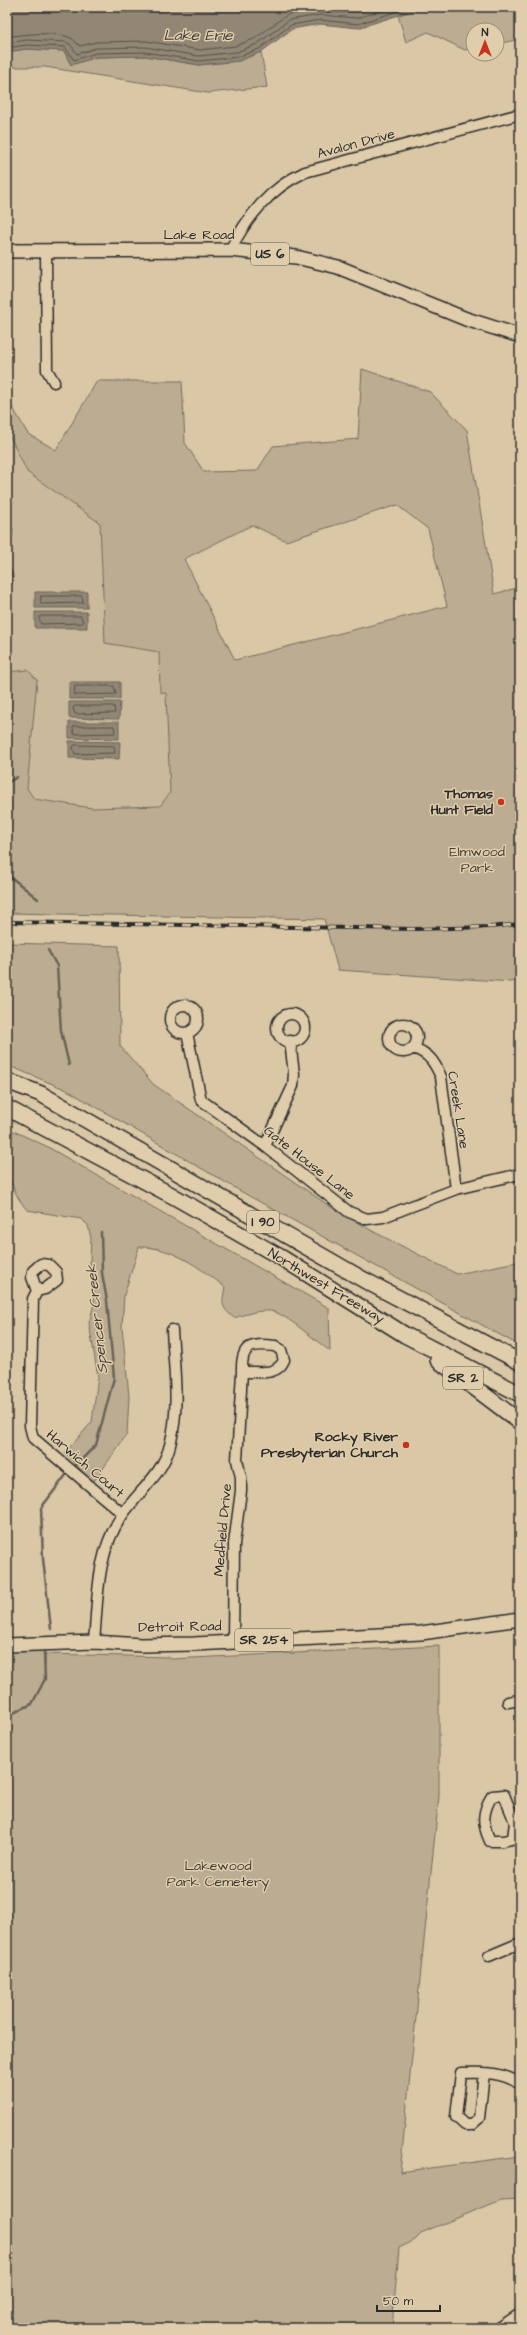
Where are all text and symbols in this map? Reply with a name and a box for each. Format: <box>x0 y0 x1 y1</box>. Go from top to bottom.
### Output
north arrow <box>465 22 505 62</box>
water label: Lake Erie <box>164 25 233 46</box>
text: N <box>482 25 489 40</box>
street label: Avalon Drive <box>315 124 398 164</box>
street label: Lake Road <box>164 225 234 245</box>
road number: US 6 <box>251 243 289 265</box>
place label: Thomas Hunt Field <box>430 784 494 820</box>
marker: Thomas Hunt Field <box>496 797 506 807</box>
park label: Elmwood Park <box>449 842 505 878</box>
street label: Creek Lane <box>442 1070 474 1151</box>
street label: Gate House Lane <box>259 1121 359 1205</box>
road number: I 90 <box>247 1211 279 1233</box>
street label: Northwest Freeway <box>264 1243 388 1329</box>
water label: Spencer Creek <box>81 1263 113 1375</box>
road number: SR 2 <box>443 1367 483 1389</box>
street label: Harwich Court <box>42 1425 129 1503</box>
place label: Rocky River Presbyterian Church <box>261 1427 399 1463</box>
marker: Rocky River Presbyterian Church <box>401 1440 411 1450</box>
street label: Medfield Drive <box>209 1482 237 1577</box>
street label: Detroit Road <box>138 1616 222 1638</box>
road number: SR 254 <box>235 1629 293 1651</box>
park label: Lakewood Park Cemetery <box>167 1856 270 1892</box>
scale bar <box>377 2287 440 2313</box>
text: 50 m <box>383 2293 414 2310</box>

